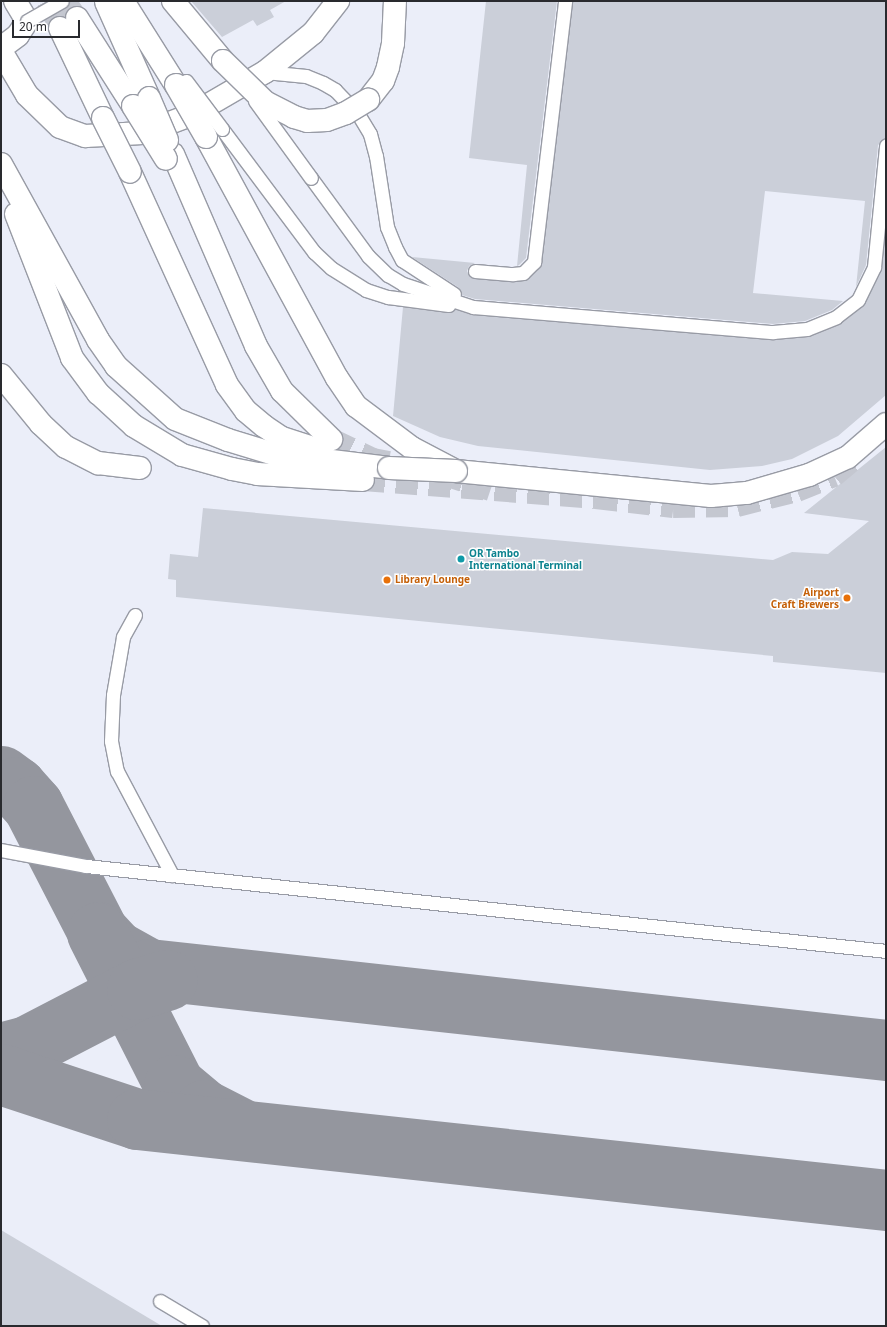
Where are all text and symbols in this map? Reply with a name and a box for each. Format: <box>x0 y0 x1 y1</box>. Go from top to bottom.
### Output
scale bar <box>14 12 82 38</box>
text: 20 m <box>19 18 47 35</box>
place label: OR Tambo International Terminal <box>469 547 582 570</box>
marker: OR Tambo International Terminal <box>456 554 466 564</box>
place label: Library Lounge <box>395 574 470 586</box>
marker: Library Lounge <box>382 575 392 585</box>
place label: Airport Craft Brewers <box>771 586 839 610</box>
marker: Airport Craft Brewers <box>842 593 852 603</box>

